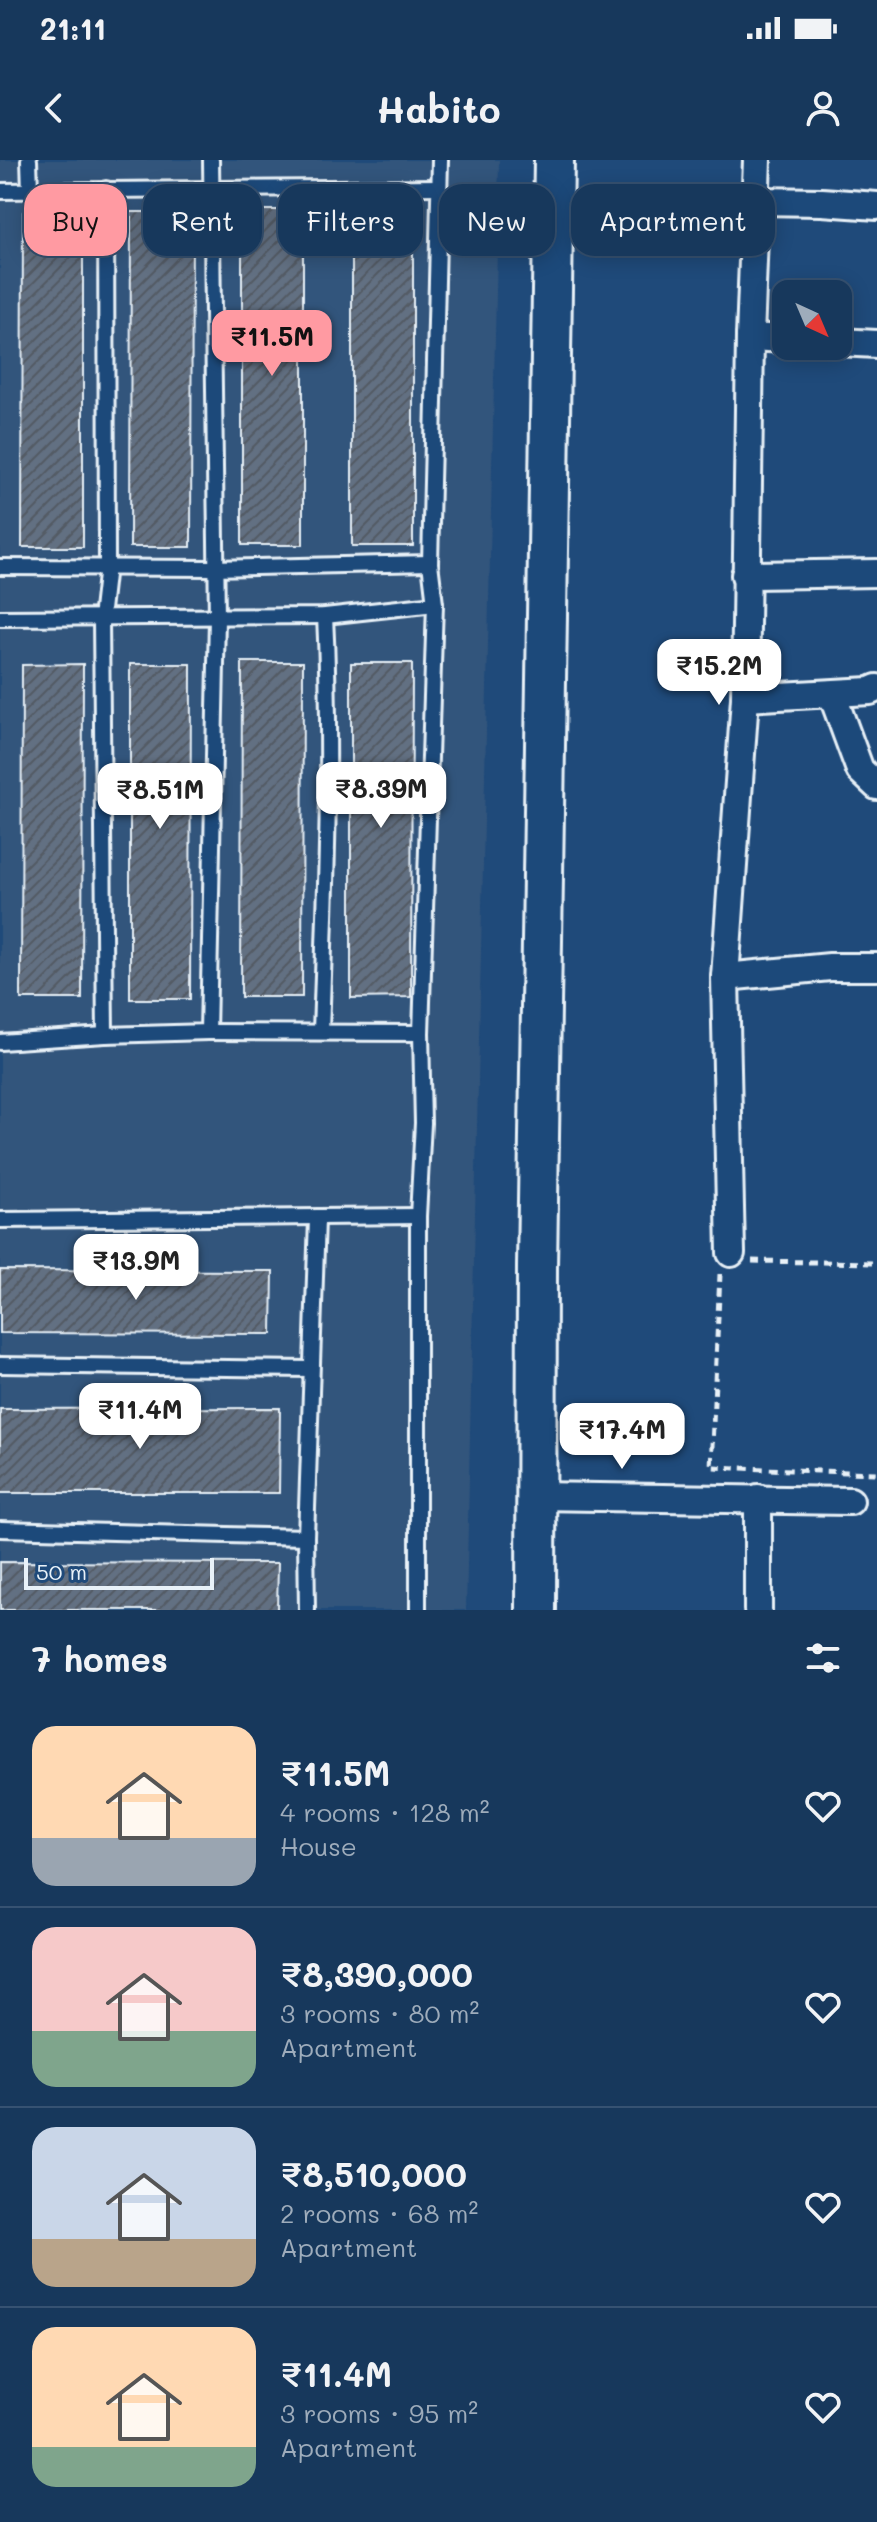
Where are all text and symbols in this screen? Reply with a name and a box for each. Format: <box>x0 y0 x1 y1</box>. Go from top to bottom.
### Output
text: 21:11 <box>40 8 106 48</box>
text: Habito <box>377 85 500 132</box>
icon: back <box>32 86 76 130</box>
icon: person <box>801 86 845 130</box>
chip: Buy <box>24 184 127 256</box>
chip: Rent <box>143 184 262 256</box>
chip: Filters <box>278 184 423 256</box>
chip: New <box>439 184 555 256</box>
chip: Apartment <box>571 184 775 256</box>
north arrow <box>772 280 852 360</box>
map controls <box>772 280 852 360</box>
pin: ₹11.5M <box>207 310 337 378</box>
text: ₹11.5M <box>230 319 314 353</box>
pin: ₹15.2M <box>654 639 784 707</box>
text: ₹15.2M <box>675 648 763 682</box>
pin: ₹8.39M <box>316 762 446 830</box>
pin: ₹8.51M <box>95 763 225 831</box>
text: ₹8.39M <box>334 771 428 805</box>
text: ₹8.51M <box>115 772 205 806</box>
pin: ₹13.9M <box>71 1234 201 1302</box>
text: ₹13.9M <box>92 1243 181 1277</box>
pin: ₹11.4M <box>75 1383 205 1451</box>
text: ₹11.4M <box>97 1392 183 1426</box>
pin: ₹17.4M <box>557 1403 687 1471</box>
text: ₹17.4M <box>578 1412 666 1446</box>
scale bar <box>24 1554 214 1590</box>
text: 50 m <box>36 1557 87 1586</box>
text: 7 homes <box>32 1636 168 1681</box>
icon: filters <box>801 1636 845 1680</box>
text: ₹11.5M <box>280 1750 390 1795</box>
icon: home <box>96 1758 192 1854</box>
icon: heart <box>801 1784 845 1828</box>
text: 4 rooms · 128 m² <box>280 1795 490 1829</box>
text: House <box>280 1829 357 1863</box>
text: ₹8,390,000 <box>280 1951 473 1996</box>
icon: home <box>96 1959 192 2055</box>
icon: heart <box>801 1985 845 2029</box>
text: 3 rooms · 80 m² <box>280 1996 479 2030</box>
text: Apartment <box>280 2030 417 2064</box>
text: ₹8,510,000 <box>280 2151 467 2196</box>
icon: home <box>96 2159 192 2255</box>
icon: heart <box>801 2185 845 2229</box>
text: 2 rooms · 68 m² <box>280 2196 478 2230</box>
text: Apartment <box>280 2230 417 2264</box>
text: ₹11.4M <box>280 2351 392 2396</box>
icon: home <box>96 2359 192 2455</box>
icon: heart <box>801 2385 845 2429</box>
text: 3 rooms · 95 m² <box>280 2396 478 2430</box>
text: Apartment <box>280 2430 417 2464</box>

